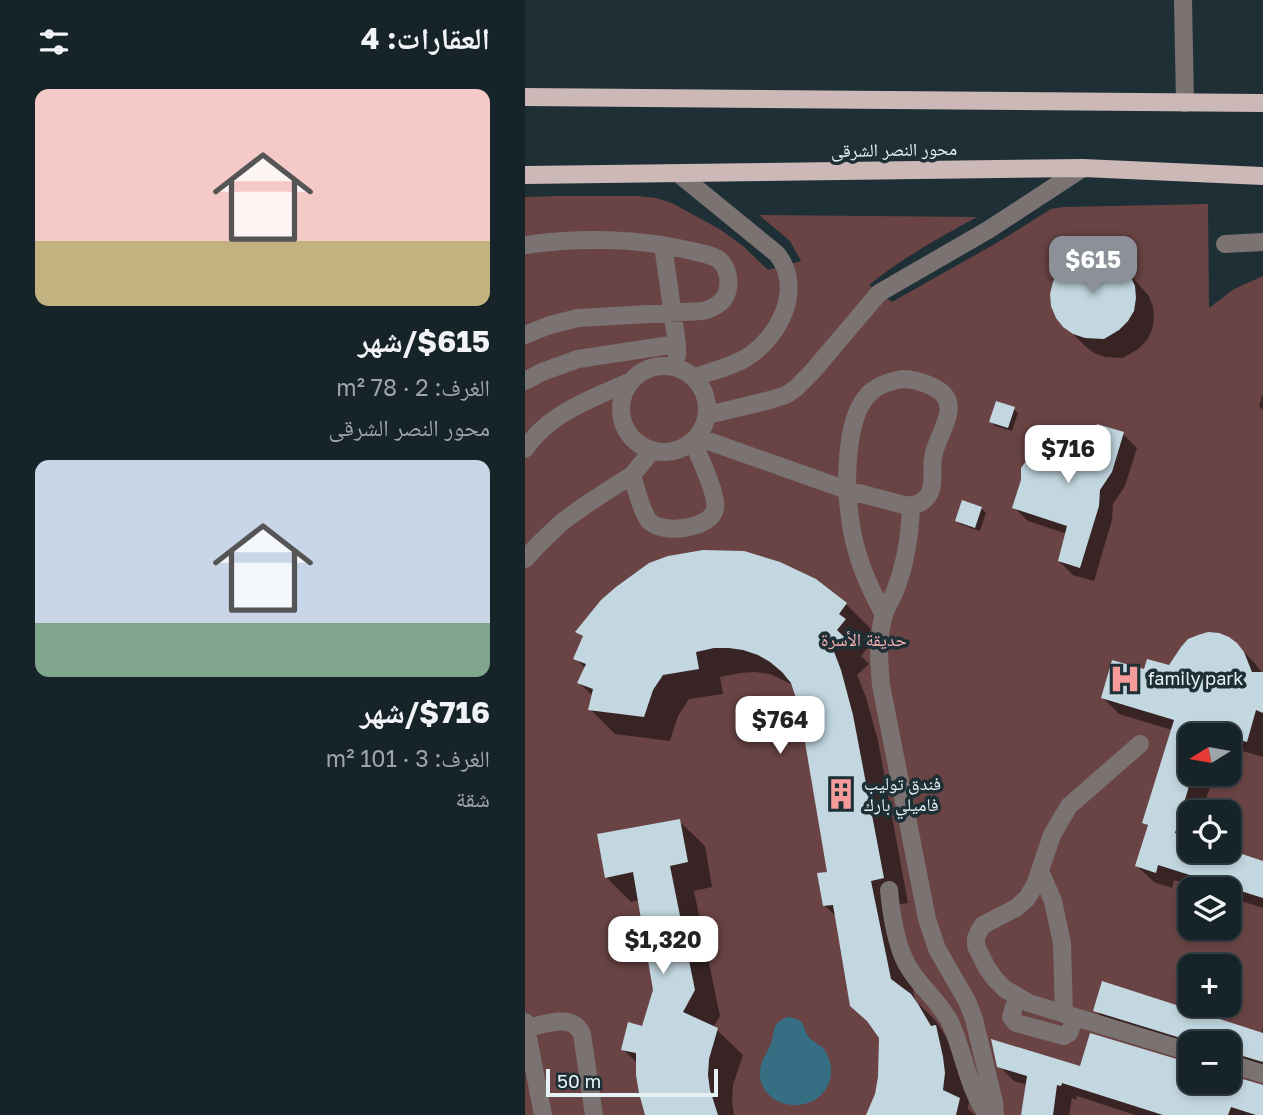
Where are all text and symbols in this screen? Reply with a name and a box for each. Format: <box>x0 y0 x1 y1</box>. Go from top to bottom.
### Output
text: العقارات: 4 <box>361 20 490 56</box>
icon: filters <box>35 23 73 61</box>
icon: home <box>200 134 326 260</box>
street label: محور النصر الشرقى <box>831 137 957 162</box>
pin: $615 <box>1052 236 1134 296</box>
text: $615 <box>1065 245 1121 273</box>
text: $615/شهر <box>358 323 490 359</box>
text: الغرف: 2 · 78 m² <box>336 373 490 401</box>
text: محور النصر الشرقى <box>328 413 490 441</box>
pin: $716 <box>1027 426 1109 485</box>
text: $716 <box>1041 434 1095 462</box>
icon: home <box>200 505 326 631</box>
park label: حديقة الأسرة <box>821 628 907 650</box>
hospital icon: family park <box>1108 662 1142 696</box>
place label: family park <box>1148 667 1244 689</box>
text: $716/شهر <box>360 694 490 730</box>
pin: $764 <box>739 696 821 756</box>
text: $764 <box>752 705 808 733</box>
north arrow <box>1178 723 1241 786</box>
map controls <box>1178 723 1241 1094</box>
text: الغرف: 3 · 101 m² <box>326 744 490 772</box>
place label: فندق توليب فاميلي بارك <box>864 772 941 820</box>
building icon: فندق توليب فاميلي بارك <box>824 777 858 811</box>
text: شقة <box>456 784 490 812</box>
button: locate <box>1178 800 1241 863</box>
button: layers <box>1178 877 1241 940</box>
pin: $1,320 <box>606 916 720 976</box>
text: $1,320 <box>624 925 702 953</box>
button: + <box>1178 954 1241 1017</box>
button: − <box>1178 1031 1241 1094</box>
scale bar <box>546 1066 717 1098</box>
text: 50 m <box>557 1069 601 1092</box>

